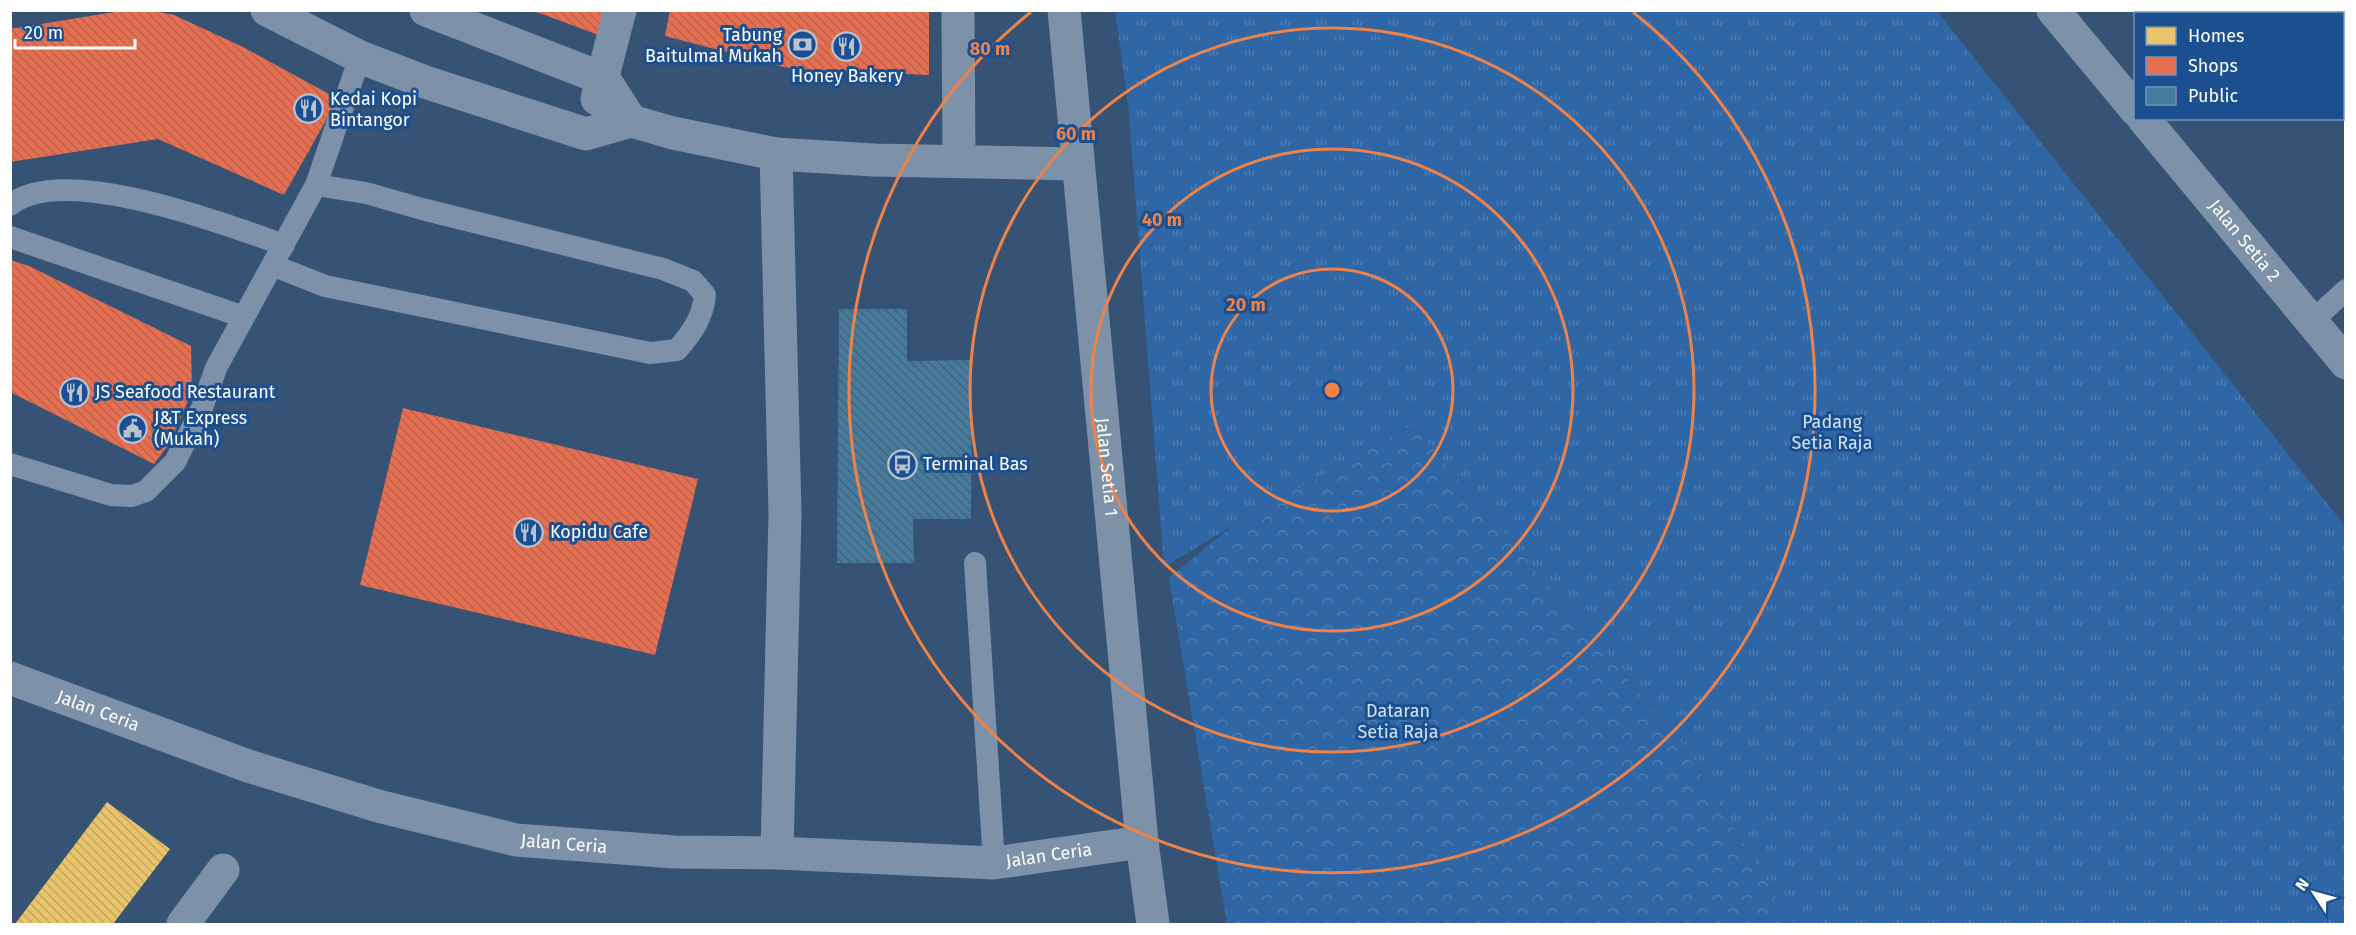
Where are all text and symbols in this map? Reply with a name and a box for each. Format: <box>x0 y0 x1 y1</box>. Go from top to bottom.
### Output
scale bar <box>15 12 135 50</box>
legend <box>2134 12 2344 120</box>
text: 20 m <box>24 22 63 44</box>
place label: Tabung Baitulmal Mukah <box>645 24 783 67</box>
text: Homes <box>2188 25 2244 47</box>
bank icon: Tabung Baitulmal Mukah <box>787 29 819 61</box>
restaurant icon: Honey Bakery <box>831 31 863 63</box>
text: 80 m <box>970 38 1010 60</box>
text: Shops <box>2188 55 2238 77</box>
place label: Honey Bakery <box>791 65 903 87</box>
text: Public <box>2188 85 2238 107</box>
place label: Kedai Kopi Bintangor <box>330 88 417 131</box>
restaurant icon: Kedai Kopi Bintangor <box>293 93 325 125</box>
text: 60 m <box>1056 123 1096 145</box>
street label: Jalan Setia 2 <box>2204 195 2285 286</box>
text: 40 m <box>1142 209 1182 231</box>
text: 20 m <box>1226 294 1266 316</box>
restaurant icon: JS Seafood Restaurant <box>58 376 90 408</box>
centre of rings <box>1322 380 1342 400</box>
place label: JS Seafood Restaurant <box>95 381 276 403</box>
place label: J&T Express (Mukah) <box>154 407 247 450</box>
park label: Padang Setia Raja <box>1792 411 1872 454</box>
public building icon: J&T Express (Mukah) <box>117 412 149 444</box>
street label: Jalan Setia 1 <box>1091 417 1122 517</box>
bus stop icon: Terminal Bas <box>886 448 918 480</box>
place label: Terminal Bas <box>923 453 1028 475</box>
restaurant icon: Kopidu Cafe <box>513 516 545 548</box>
place label: Kopidu Cafe <box>550 521 648 543</box>
street label: Jalan Ceria <box>54 685 143 736</box>
park label: Dataran Setia Raja <box>1358 700 1438 743</box>
street label: Jalan Ceria <box>520 829 608 858</box>
street label: Jalan Ceria <box>1004 838 1093 872</box>
north arrow <box>2284 863 2344 923</box>
text: N <box>2291 875 2313 894</box>

